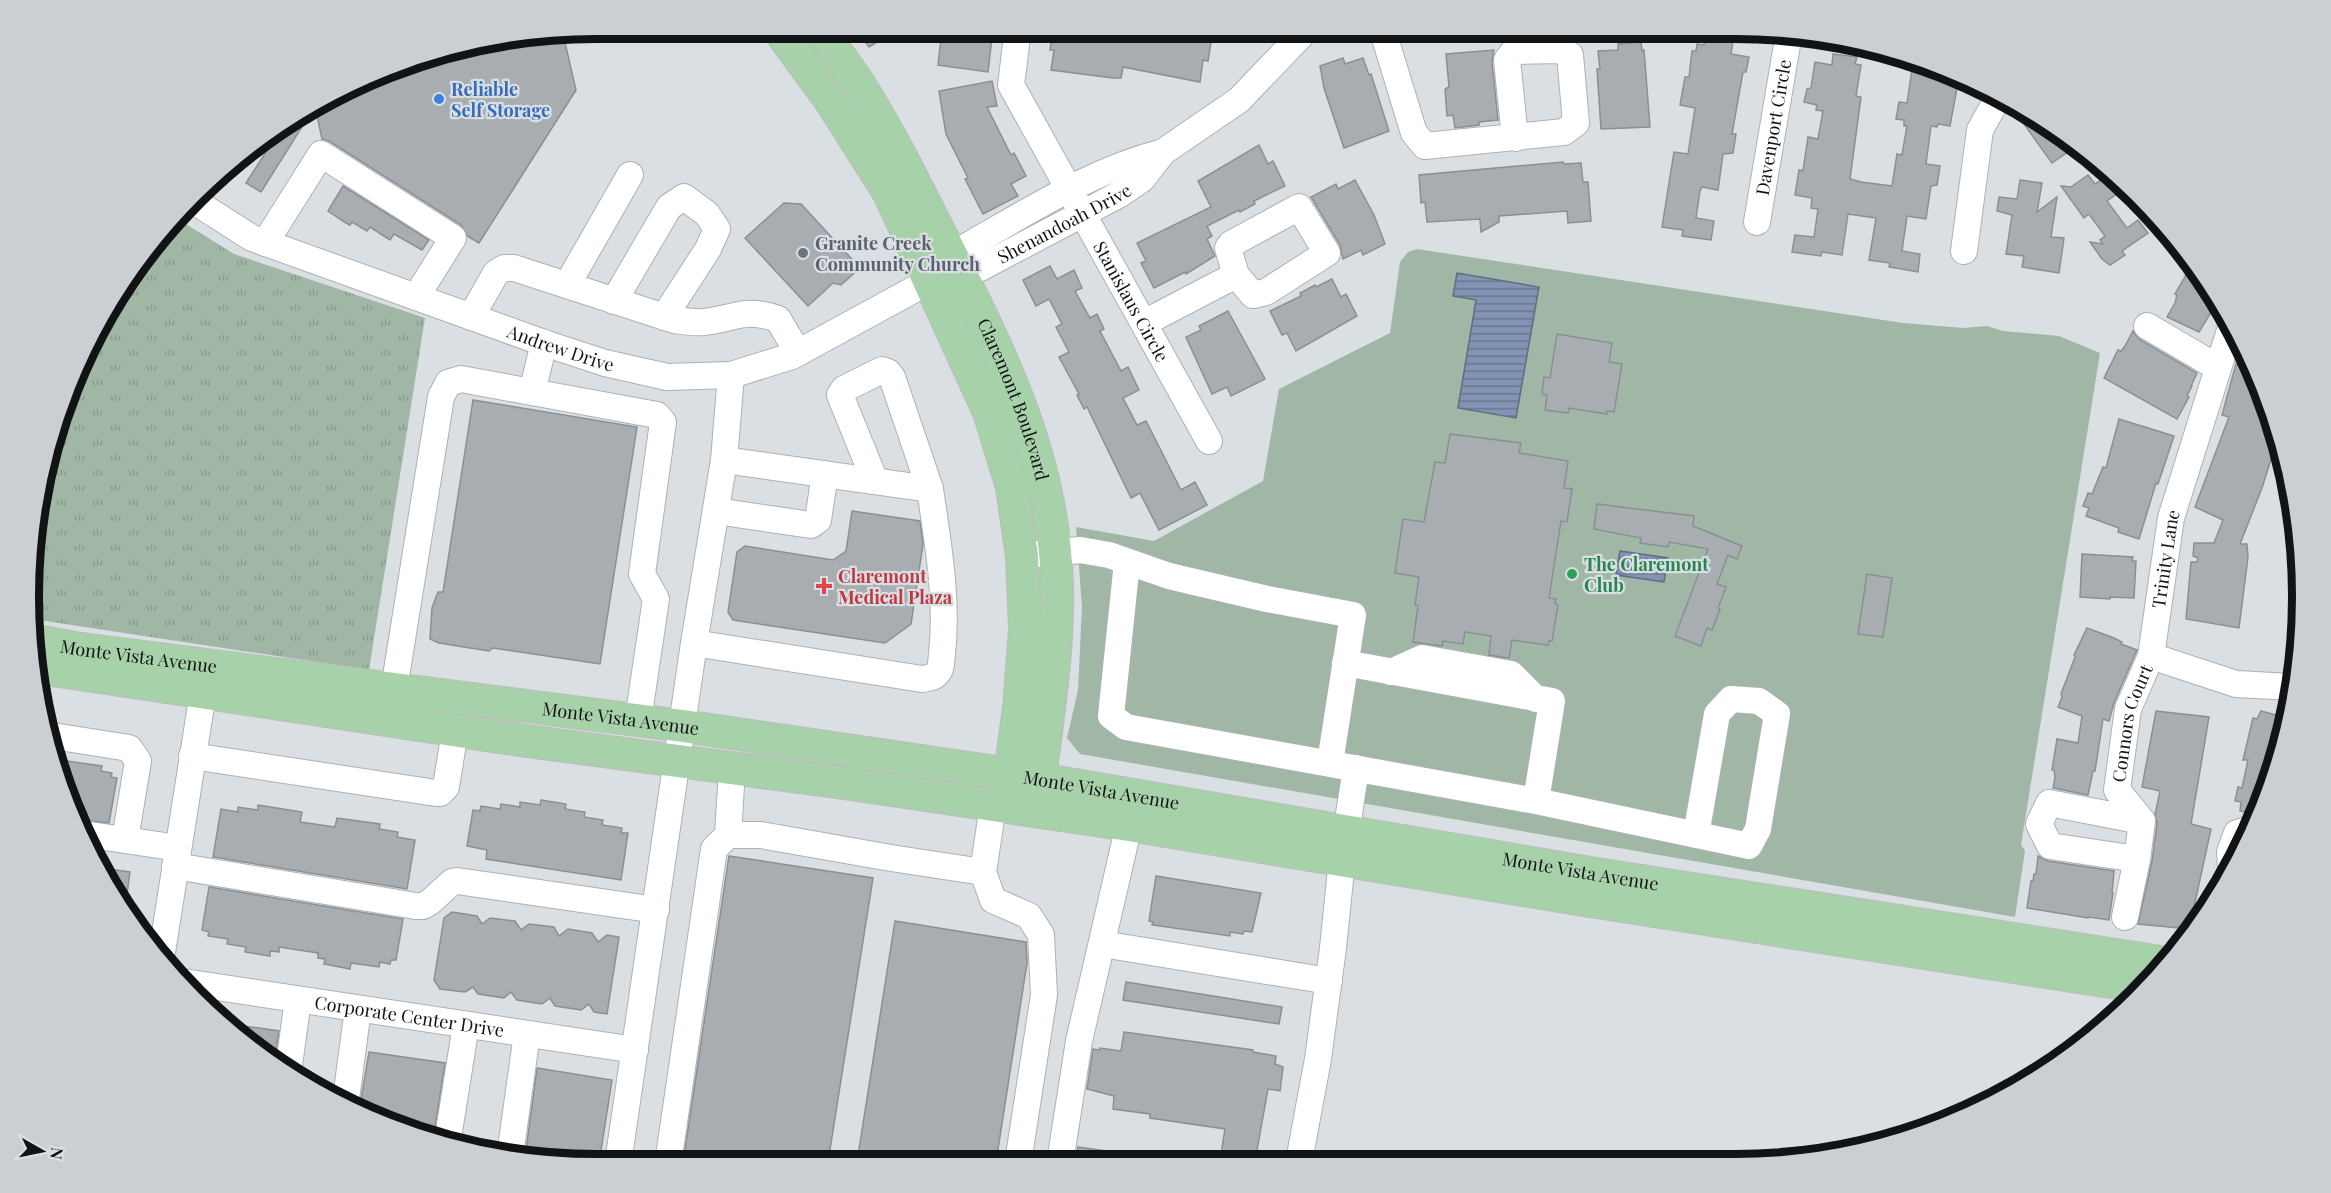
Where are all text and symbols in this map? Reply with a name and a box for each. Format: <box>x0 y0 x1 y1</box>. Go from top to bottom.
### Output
street label: Davenport Circle <box>1750 58 1796 197</box>
place label: Reliable Self Storage <box>451 77 550 122</box>
marker: Reliable Self Storage <box>432 92 446 106</box>
street label: Shenandoah Drive <box>993 178 1136 269</box>
place label: Granite Creek Community Church <box>815 231 980 276</box>
street label: Stanislaus Circle <box>1088 237 1174 366</box>
marker: Granite Creek Community Church <box>796 246 810 260</box>
street label: Claremont Boulevard <box>972 314 1055 483</box>
street label: Andrew Drive <box>503 318 616 377</box>
street label: Trinity Lane <box>2146 506 2185 610</box>
place label: The Claremont Club <box>1584 552 1709 597</box>
place label: Claremont Medical Plaza <box>838 564 953 609</box>
marker: The Claremont Club <box>1565 567 1579 581</box>
marker: Claremont Medical Plaza <box>815 577 833 595</box>
street label: Monte Vista Avenue <box>58 634 219 678</box>
street label: Connors Court <box>2106 660 2158 784</box>
street label: Monte Vista Avenue <box>541 696 701 740</box>
street label: Monte Vista Avenue <box>1022 764 1181 815</box>
street label: Monte Vista Avenue <box>1501 846 1660 896</box>
street label: Corporate Center Drive <box>313 990 506 1042</box>
north arrow <box>12 1121 72 1181</box>
text: N <box>46 1146 69 1161</box>

